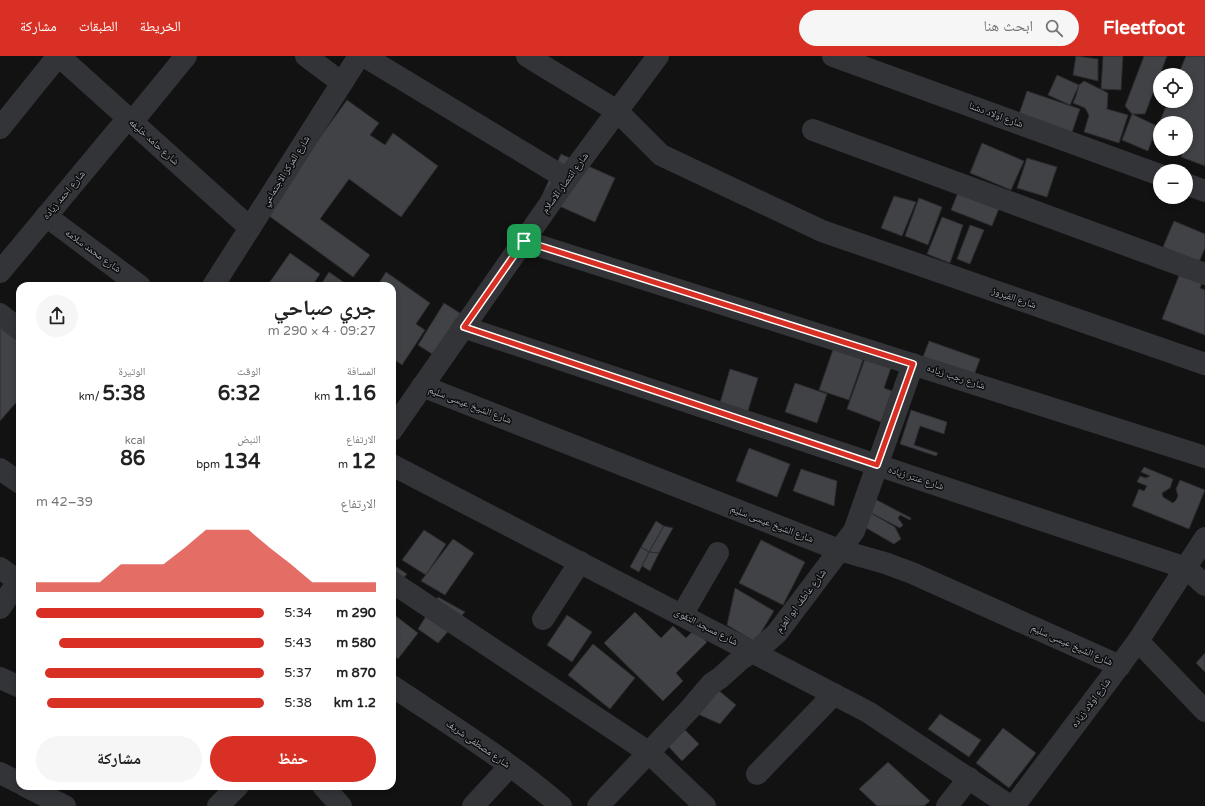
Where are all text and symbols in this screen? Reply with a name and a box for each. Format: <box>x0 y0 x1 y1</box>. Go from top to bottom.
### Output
search box <box>799 10 1079 46</box>
text: ابحث هنا <box>983 17 1033 35</box>
icon: search <box>1043 17 1065 39</box>
text: Fleetfoot <box>1103 17 1185 39</box>
text: مشاركة <box>20 18 57 35</box>
text: الطبقات <box>79 18 118 35</box>
text: الخريطة <box>140 18 181 35</box>
map controls <box>1153 68 1193 204</box>
button: locate <box>1153 68 1193 108</box>
street label: شارع اولاد دشنا <box>967 100 1025 130</box>
street label: شارع حامد خليفه <box>127 116 182 168</box>
button: + <box>1153 116 1193 156</box>
street label: شارع المركز الاجتماعي <box>259 133 314 209</box>
street label: شارع انتصار الاسلام <box>539 150 592 216</box>
button: − <box>1153 164 1193 204</box>
street label: شارع احمد زياده <box>40 168 88 222</box>
pin <box>507 224 541 258</box>
street label: شارع محمد سلامه <box>63 227 124 276</box>
icon: arrive <box>513 230 535 252</box>
street label: شارع الفيروز <box>989 284 1038 311</box>
button: share <box>36 295 78 337</box>
text: جري صباحي <box>274 295 376 321</box>
text: 09:27 · 4 × 290 m <box>268 323 376 339</box>
street label: شارع رجب زياده <box>925 362 987 392</box>
text: الوتيرة <box>119 365 145 378</box>
text: الوقت <box>237 365 261 378</box>
text: المسافة <box>347 365 376 378</box>
text: 5:38 <box>102 382 145 406</box>
text: 6:32 <box>218 382 261 406</box>
text: 1.16 <box>333 382 376 406</box>
street label: شارع الشيخ عيسى سليم <box>426 384 514 427</box>
text: /km <box>79 390 102 403</box>
text: km <box>314 390 333 403</box>
text: النبض <box>237 433 261 446</box>
text: الارتفاع <box>346 433 376 446</box>
text: kcal <box>125 434 145 447</box>
text: 86 <box>120 447 145 471</box>
text: 134 <box>223 450 261 474</box>
text: 12 <box>351 450 376 474</box>
text: bpm <box>196 458 223 471</box>
text: m <box>338 458 351 471</box>
street label: شارع عنتر زياده <box>887 463 946 493</box>
text: 39–42 m <box>36 494 93 510</box>
text: الارتفاع <box>341 496 376 512</box>
street label: شارع الشيخ عيسى سليم <box>728 503 816 546</box>
street label: شارع عاطف ابو العزم <box>773 566 830 636</box>
text: 5:34 <box>284 605 312 621</box>
text: 290 m <box>336 605 376 621</box>
street label: شارع مسجد التقوى <box>672 606 740 648</box>
street label: شارع الشيخ عيسى سليم <box>1029 622 1115 670</box>
text: 5:43 <box>284 635 312 651</box>
text: 580 m <box>336 635 376 651</box>
text: 5:37 <box>284 665 312 681</box>
text: 870 m <box>336 665 376 681</box>
street label: شارع اولاد زياده <box>1069 676 1114 730</box>
text: 5:38 <box>284 695 312 711</box>
text: 1.2 km <box>334 695 376 711</box>
street label: شارع مصطفى شريف <box>444 717 513 771</box>
button: مشاركة <box>36 736 202 782</box>
button: حفظ <box>210 736 376 782</box>

